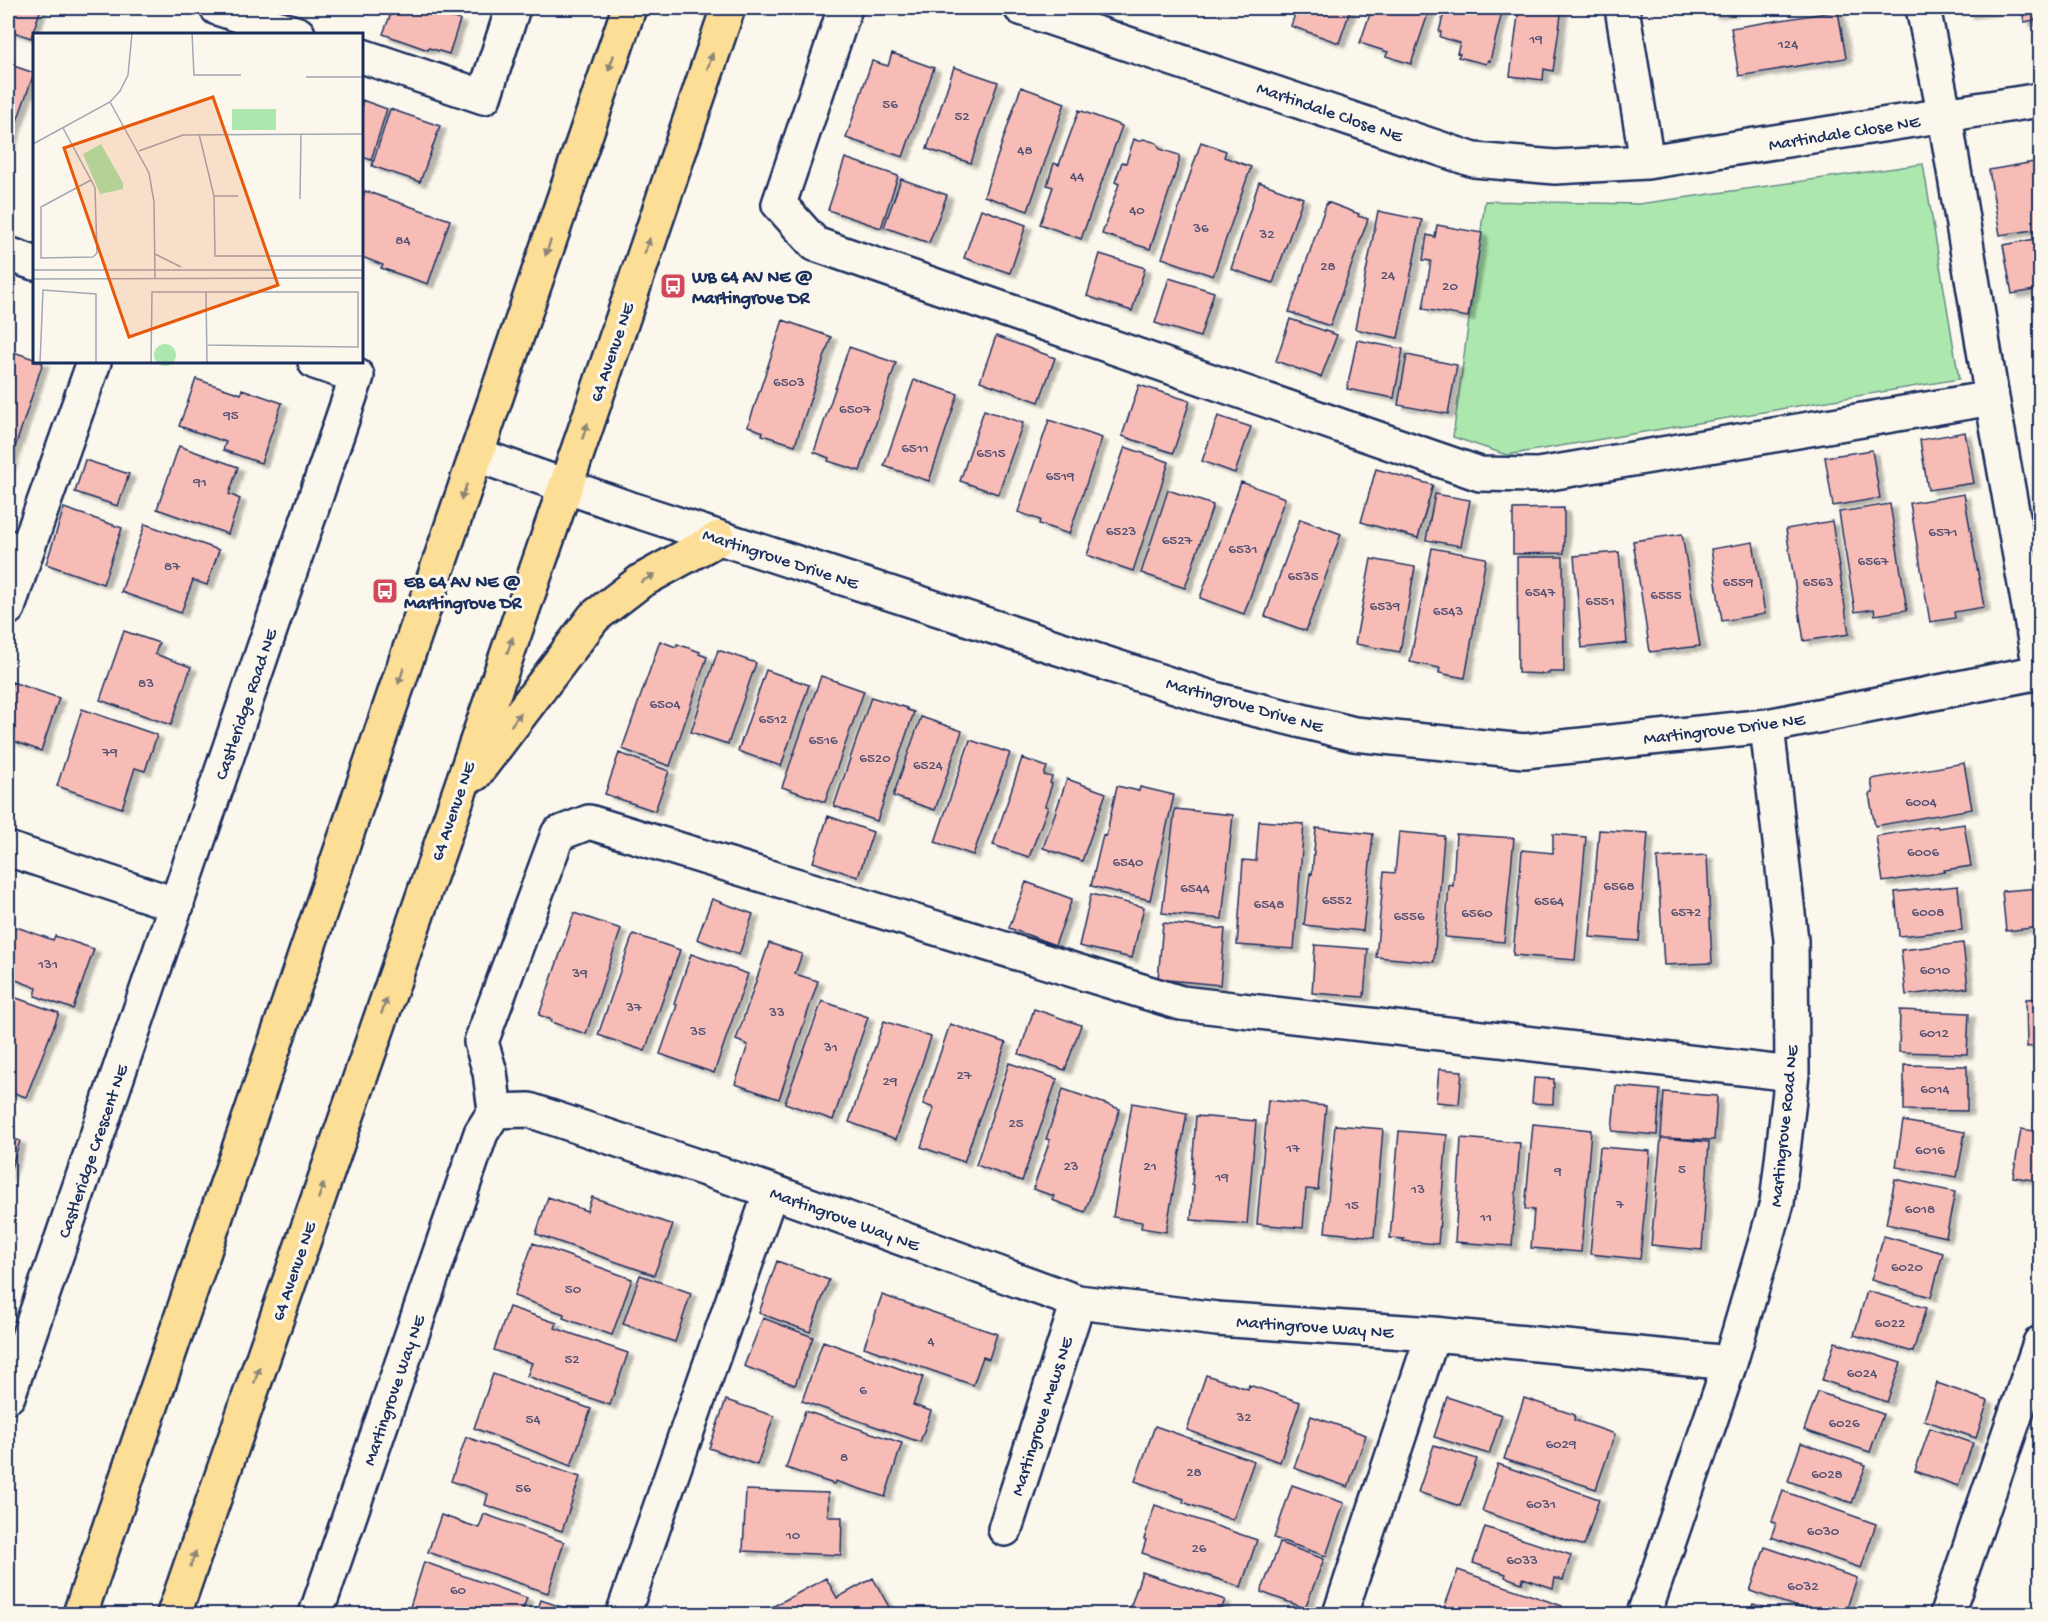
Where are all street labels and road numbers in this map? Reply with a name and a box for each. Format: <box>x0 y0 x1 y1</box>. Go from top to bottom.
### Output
street label: Martindale Close NE <box>1253 79 1406 148</box>
street label: Martindale Close NE <box>1767 112 1922 157</box>
street label: 64 Avenue NE <box>587 300 640 405</box>
street label: Martingrove Drive NE <box>700 525 862 596</box>
street label: Castleridge Road NE <box>212 626 283 783</box>
street label: Martingrove Drive NE <box>1163 674 1326 739</box>
street label: Martingrove Drive NE <box>1642 710 1807 751</box>
street label: 64 Avenue NE <box>428 759 481 864</box>
street label: Martingrove Road NE <box>1767 1044 1805 1208</box>
street label: Castleridge Crescent NE <box>55 1062 134 1241</box>
street label: Martingrove Way NE <box>767 1184 922 1257</box>
street label: 64 Avenue NE <box>269 1219 322 1324</box>
street label: Martingrove Way NE <box>360 1312 431 1469</box>
street label: Martingrove Way NE <box>1236 1313 1395 1345</box>
street label: Martingrove Mews NE <box>1008 1334 1079 1499</box>

